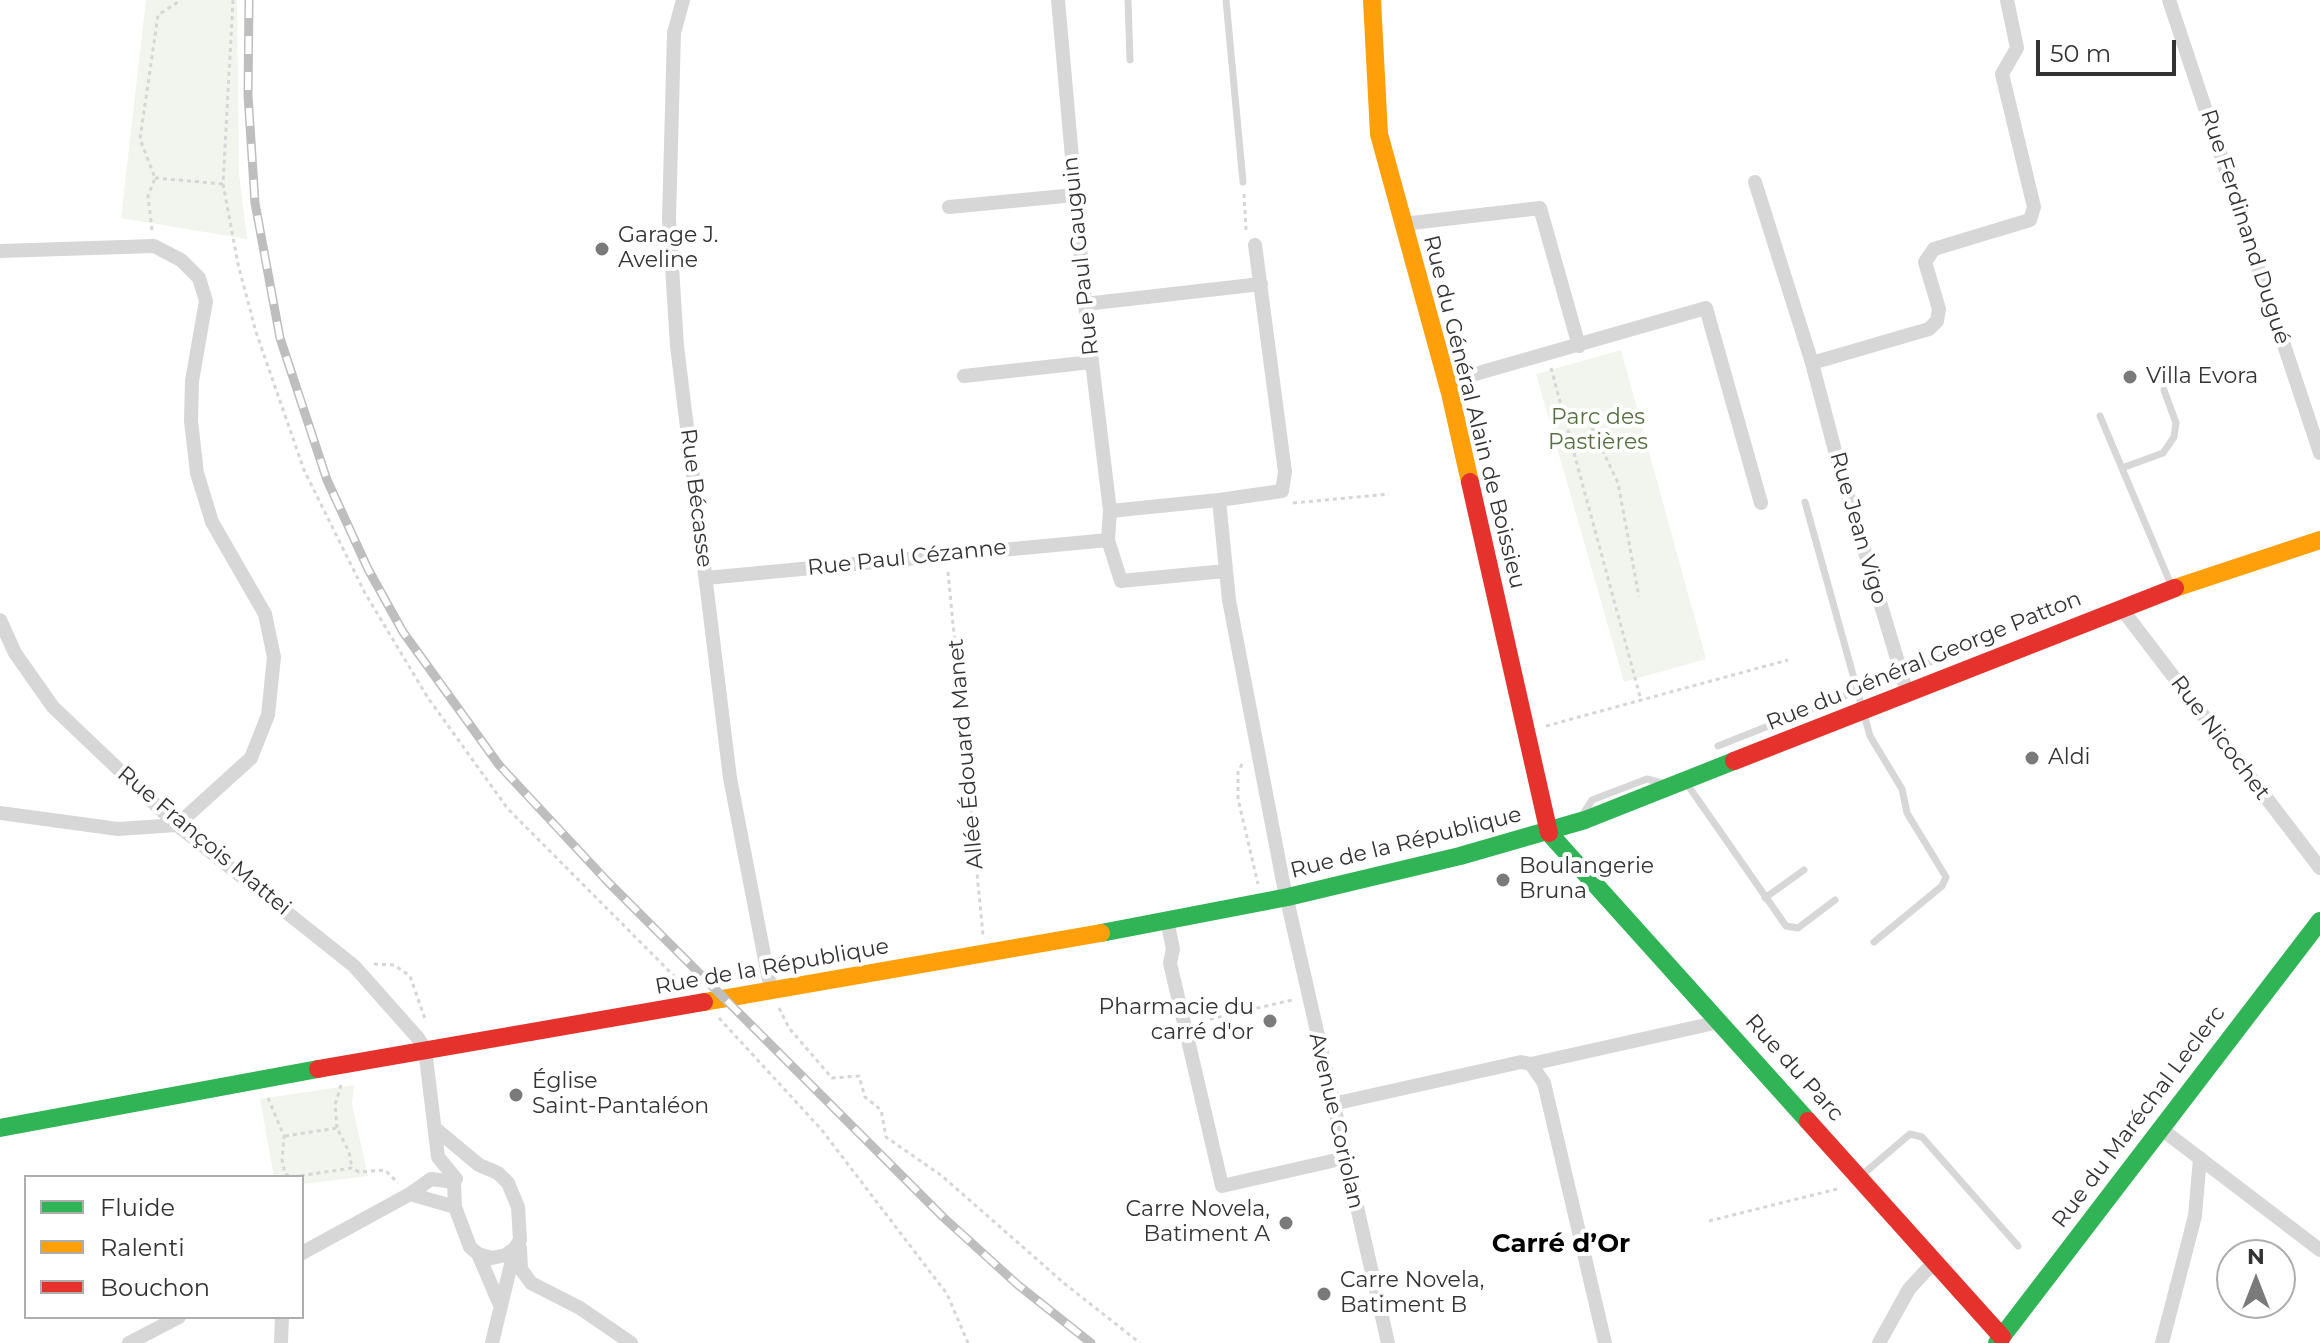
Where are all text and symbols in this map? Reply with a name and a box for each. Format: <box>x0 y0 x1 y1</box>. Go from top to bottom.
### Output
scale bar <box>2040 24 2180 74</box>
text: 50 m <box>2050 39 2111 68</box>
street label: Rue Ferdinand Dugué <box>2195 106 2295 348</box>
street label: Rue Paul Gauguin <box>1057 155 1105 357</box>
place label: Garage J. Aveline <box>618 223 719 274</box>
street label: Rue du Général Alain de Boissieu <box>1417 233 1531 591</box>
marker: Garage J. Aveline <box>593 240 611 258</box>
place label: Villa Evora <box>2146 364 2258 390</box>
marker: Villa Evora <box>2121 368 2139 386</box>
park label: Parc des Pastières <box>1548 405 1648 456</box>
street label: Rue Bécasse <box>674 427 718 569</box>
street label: Rue Jean Vigo <box>1824 449 1892 607</box>
street label: Rue Paul Cézanne <box>806 534 1008 582</box>
street label: Rue du Général George Patton <box>1763 586 2085 736</box>
street label: Allée Édouard Manet <box>943 638 989 870</box>
street label: Rue Nicochet <box>2165 671 2275 805</box>
place label: Aldi <box>2048 745 2091 771</box>
marker: Aldi <box>2023 749 2041 767</box>
street label: Rue François Mattei <box>112 761 296 921</box>
street label: Rue de la République <box>1288 802 1524 884</box>
place label: Boulangerie Bruna <box>1519 854 1654 906</box>
marker: Boulangerie Bruna <box>1494 871 1512 889</box>
street label: Rue de la République <box>653 933 891 1001</box>
place label: Pharmacie du carré d'or <box>1098 995 1254 1046</box>
street label: Rue du Maréchal Leclerc <box>2047 1001 2231 1233</box>
street label: Rue du Parc <box>1739 1009 1849 1127</box>
marker: Pharmacie du carré d'or <box>1261 1012 1279 1030</box>
street label: Avenue Coriolan <box>1303 1030 1369 1212</box>
place label: Église Saint-Pantaléon <box>532 1069 709 1120</box>
marker: Église Saint-Pantaléon <box>507 1086 525 1104</box>
legend <box>24 1175 304 1319</box>
text: Fluide <box>100 1193 175 1222</box>
place label: Carre Novela, Batiment A <box>1126 1197 1270 1248</box>
marker: Carre Novela, Batiment A <box>1277 1214 1295 1232</box>
district label: Carré d’Or <box>1492 1228 1630 1260</box>
text: Ralenti <box>100 1233 185 1262</box>
north arrow <box>2216 1239 2296 1319</box>
text: N <box>2247 1243 2265 1270</box>
place label: Carre Novela, Batiment B <box>1340 1268 1484 1320</box>
text: Bouchon <box>100 1273 210 1302</box>
marker: Carre Novela, Batiment B <box>1315 1285 1333 1303</box>

